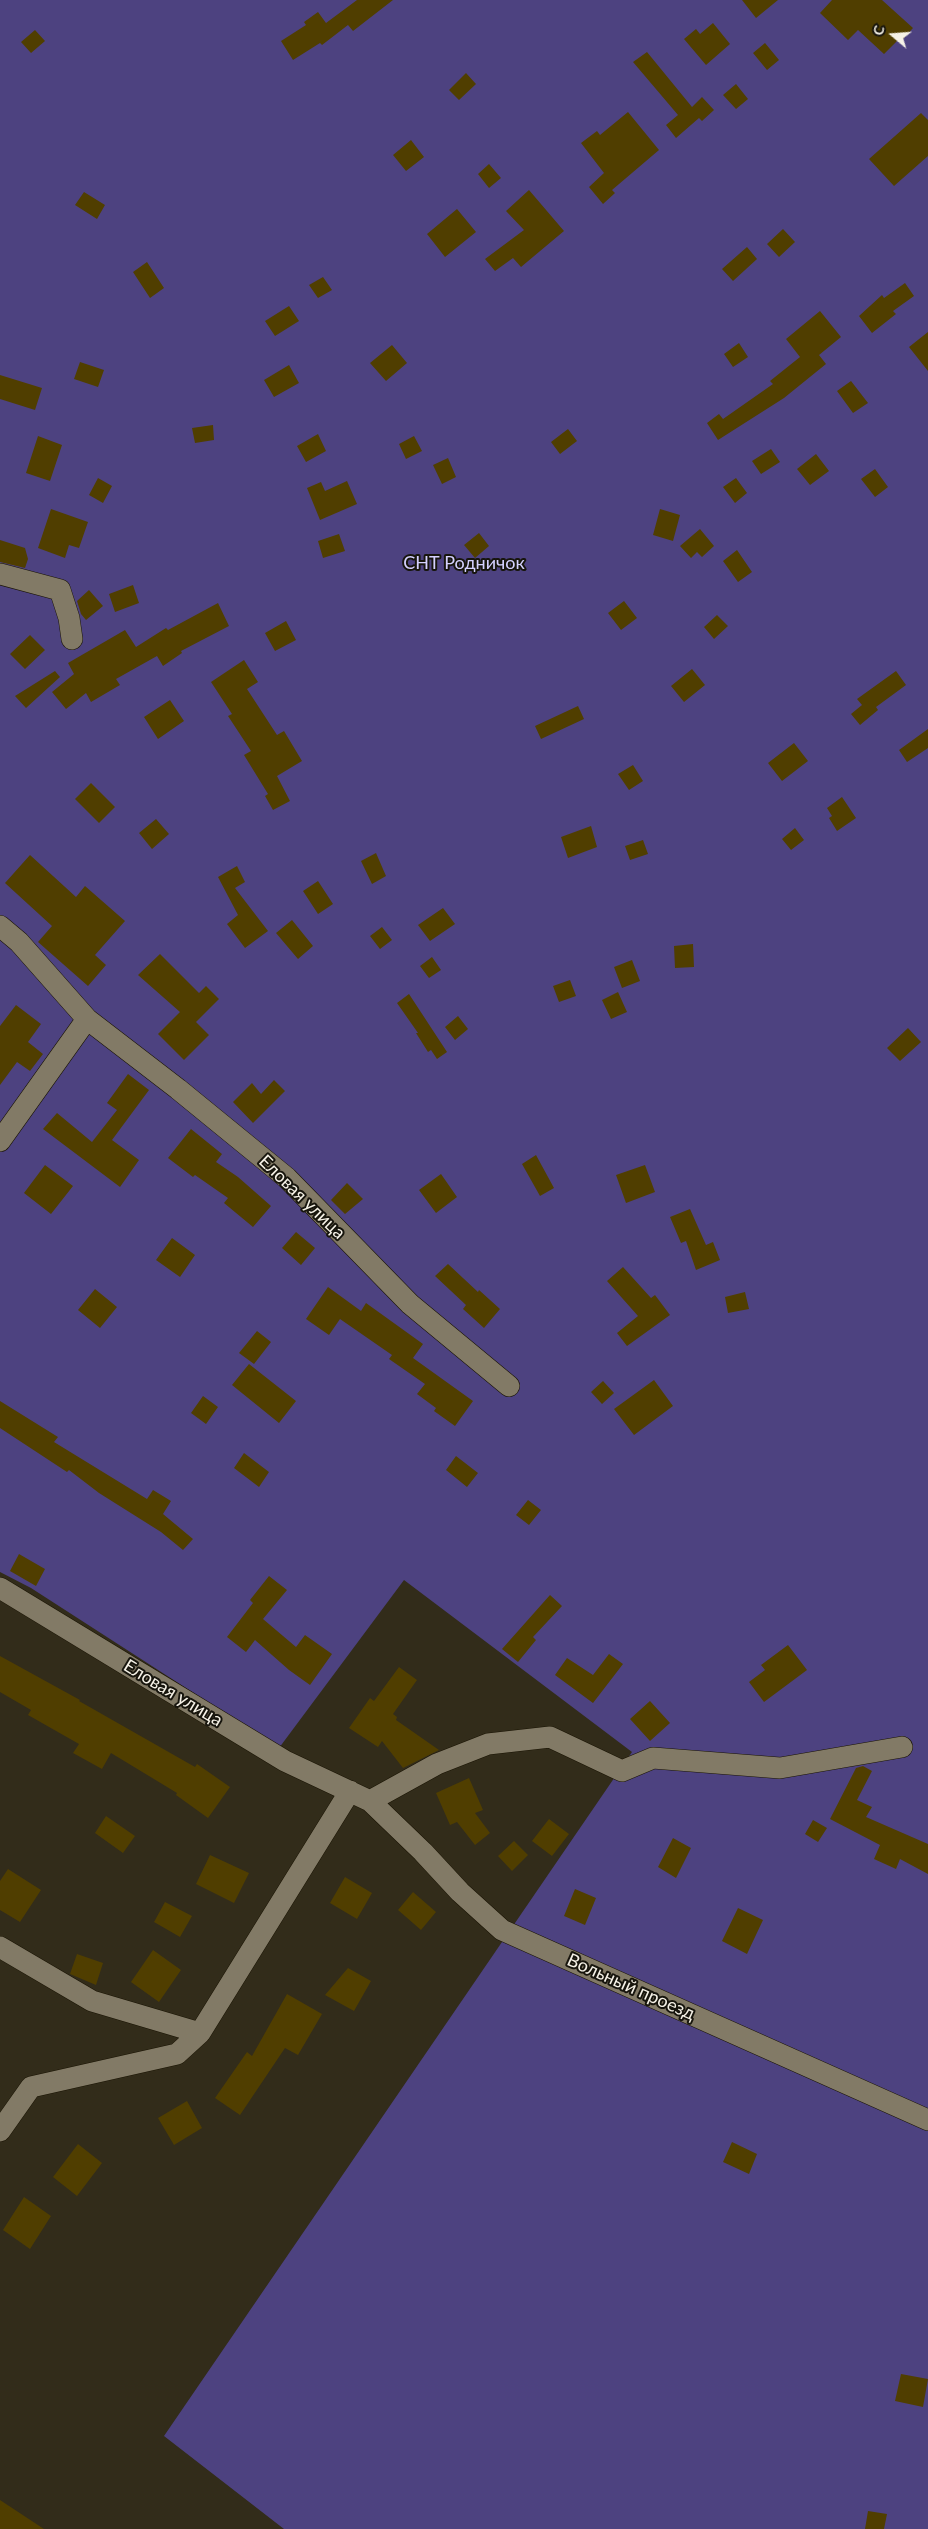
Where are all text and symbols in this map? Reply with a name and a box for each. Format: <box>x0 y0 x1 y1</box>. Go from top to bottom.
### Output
north arrow <box>868 10 918 60</box>
text: С <box>869 23 888 37</box>
park label: СНТ Родничок <box>403 552 525 574</box>
street label: Еловая улица <box>254 1150 350 1244</box>
street label: Еловая улица <box>120 1655 226 1731</box>
street label: Вольный проезд <box>564 1949 698 2025</box>

